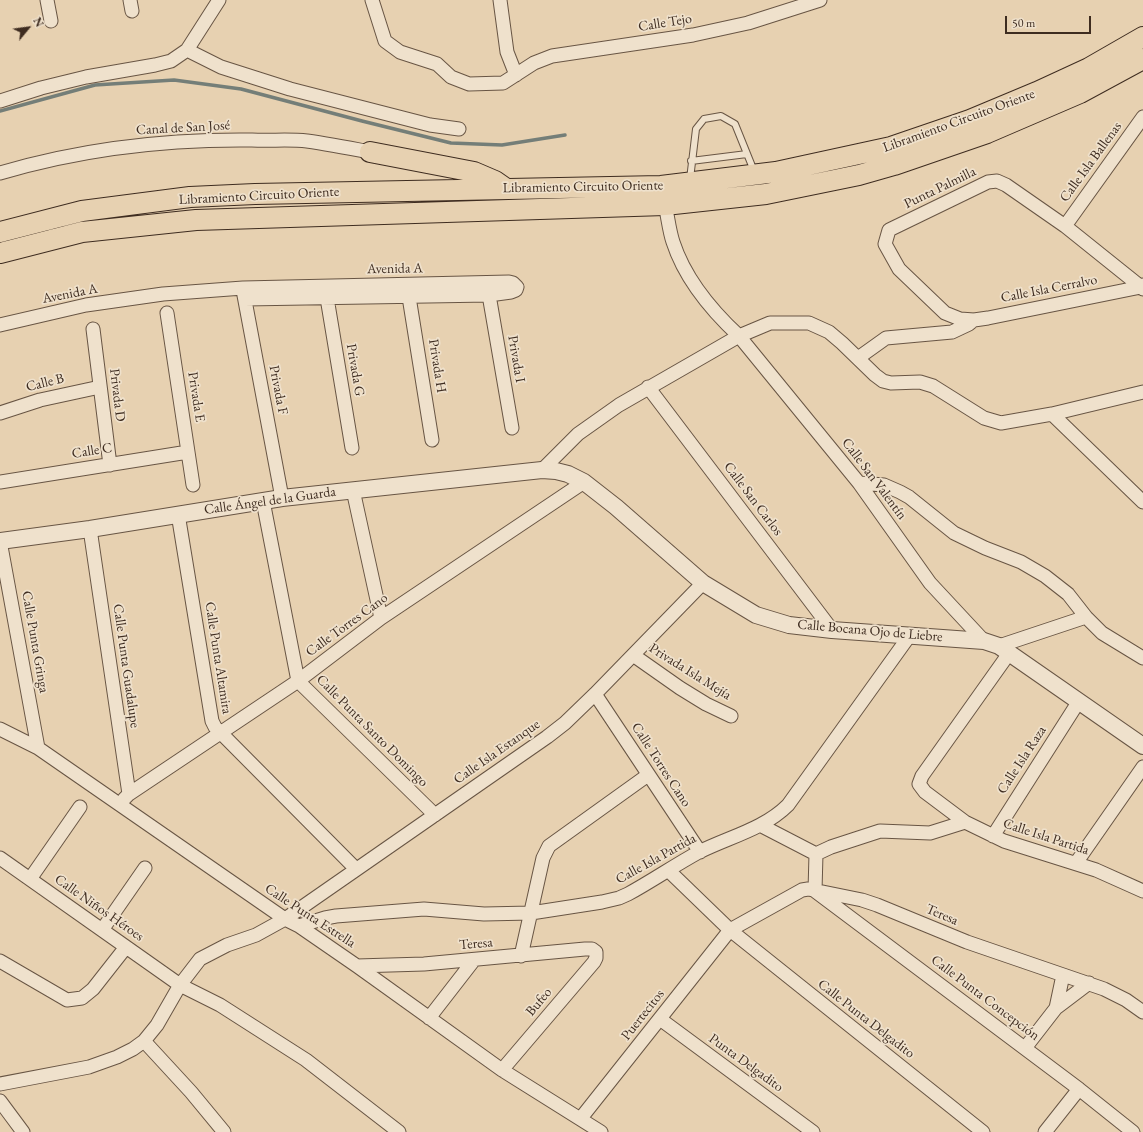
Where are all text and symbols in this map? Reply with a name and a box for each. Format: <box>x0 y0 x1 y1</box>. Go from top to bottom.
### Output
north arrow <box>8 8 48 48</box>
scale bar <box>1007 8 1093 34</box>
street label: Calle Tejo <box>637 10 693 36</box>
text: N <box>30 15 47 29</box>
text: 50 m <box>1012 15 1035 31</box>
street label: Libramiento Circuito Oriente <box>881 86 1037 156</box>
street label: Canal de San José <box>136 117 230 139</box>
street label: Calle Isla Ballenas <box>1056 119 1126 205</box>
street label: Punta Palmilla <box>901 163 979 213</box>
street label: Libramiento Circuito Oriente <box>503 177 663 197</box>
street label: Libramiento Circuito Oriente <box>178 183 340 209</box>
street label: Avenida A <box>367 260 423 278</box>
street label: Calle Isla Cerralvo <box>999 271 1099 307</box>
street label: Avenida A <box>41 280 99 308</box>
street label: Privada I <box>504 334 528 384</box>
street label: Privada H <box>424 338 450 394</box>
street label: Privada G <box>342 342 368 398</box>
street label: Privada F <box>265 364 291 416</box>
street label: Privada D <box>105 367 129 423</box>
street label: Calle B <box>24 370 66 396</box>
street label: Privada E <box>184 371 208 423</box>
street label: Calle San Valentín <box>838 435 910 523</box>
street label: Calle C <box>71 440 113 462</box>
street label: Calle San Carlos <box>720 459 786 539</box>
street label: Calle Ángel de la Guarda <box>203 483 337 519</box>
street label: Calle Punta Gringa <box>18 590 52 694</box>
street label: Calle Torres Cano <box>303 590 391 660</box>
street label: Calle Punta Altamira <box>201 601 235 715</box>
street label: Calle Punta Guadalupe <box>109 603 143 729</box>
street label: Calle Bocana Ojo de Liebre <box>797 616 943 646</box>
street label: Privada Isla Mejía <box>646 640 734 704</box>
street label: Calle Punta Santo Domingo <box>312 671 432 791</box>
street label: Calle Isla Estanque <box>451 716 543 788</box>
street label: Calle Torres Cano <box>627 720 695 810</box>
street label: Calle Isla Raza <box>994 723 1050 797</box>
street label: Calle Isla Partida <box>1001 815 1091 859</box>
street label: Calle Isla Partida <box>613 830 699 888</box>
street label: Calle Niños Héroes <box>51 871 147 945</box>
street label: Calle Punta Estrella <box>261 880 359 952</box>
street label: Teresa <box>923 901 961 929</box>
street label: Teresa <box>459 934 493 954</box>
street label: Calle Punta Concepción <box>927 952 1043 1044</box>
street label: Calle Punta Delgadito <box>814 976 918 1062</box>
street label: Bufeo <box>522 984 556 1020</box>
street label: Puertecitos <box>618 986 668 1044</box>
street label: Punta Delgadito <box>705 1030 787 1096</box>

